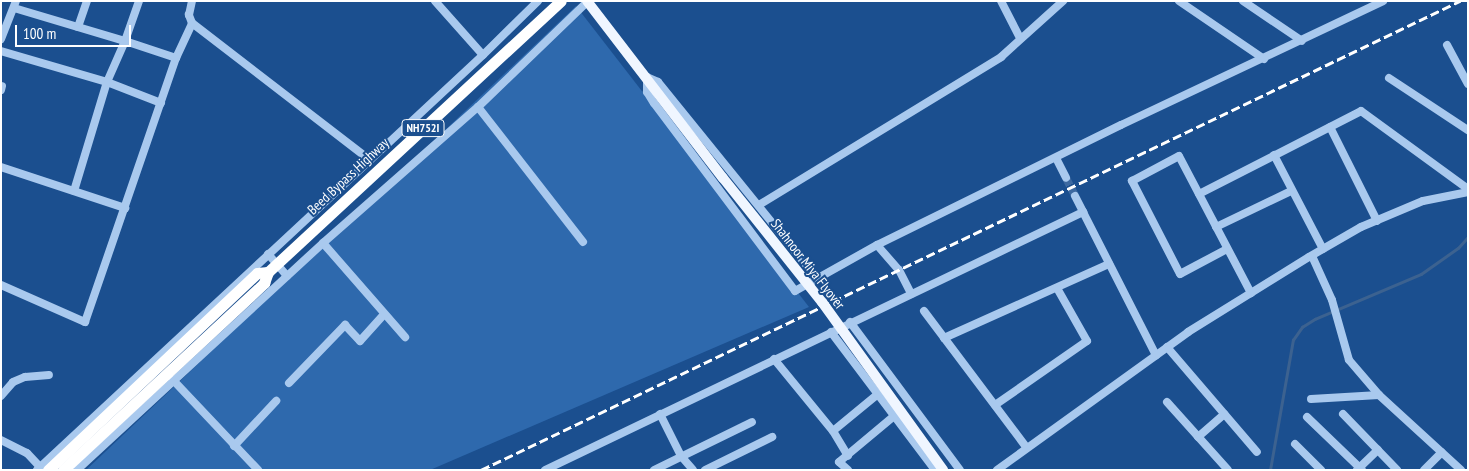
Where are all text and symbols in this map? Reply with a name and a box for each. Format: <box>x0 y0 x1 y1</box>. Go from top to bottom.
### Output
scale bar <box>18 15 134 47</box>
text: 100 m <box>23 24 56 43</box>
road number: NH752I <box>400 119 446 138</box>
street label: Beed Bypass Highway <box>304 134 392 218</box>
street label: Shahnoor Miya Flyover <box>768 215 848 313</box>

